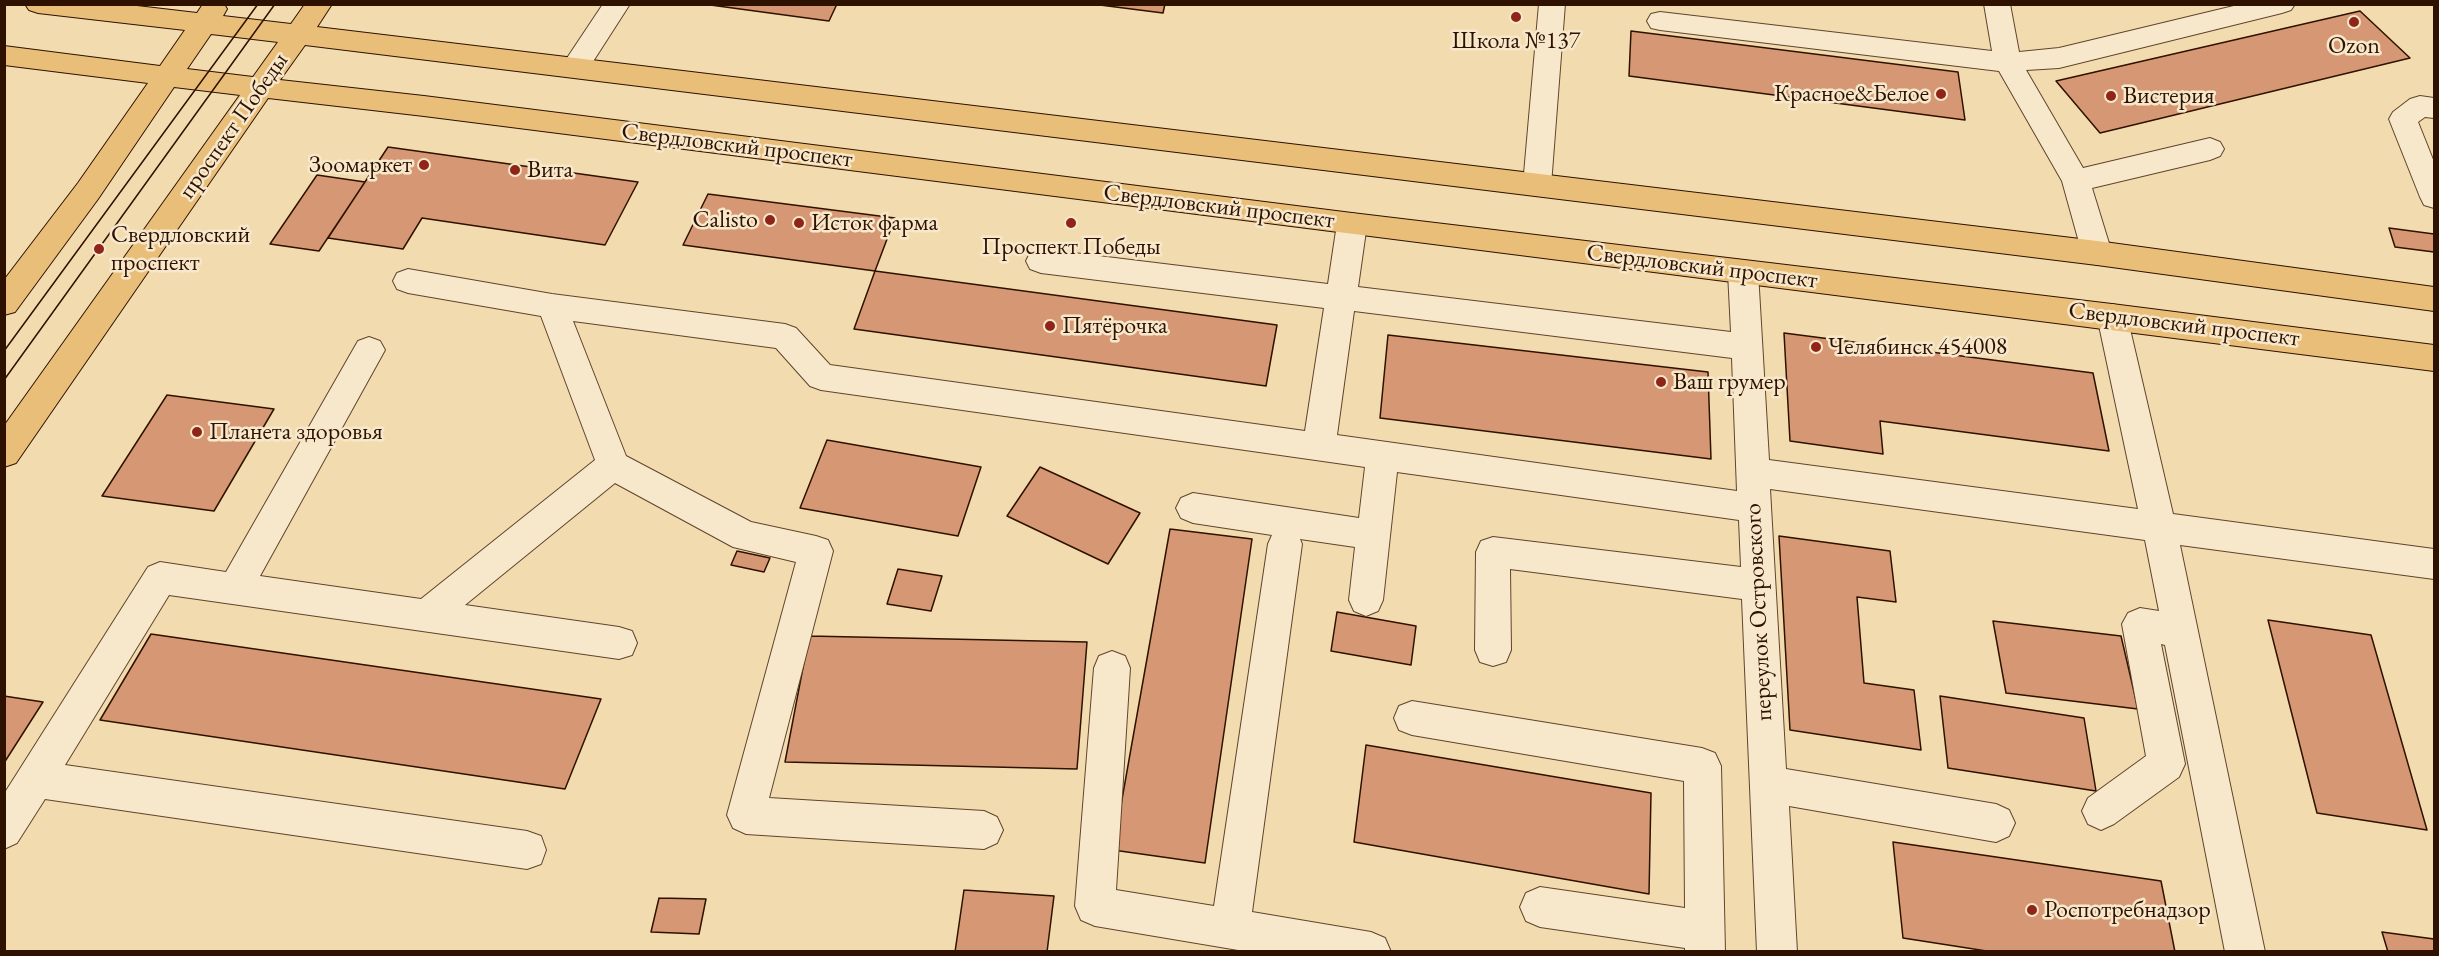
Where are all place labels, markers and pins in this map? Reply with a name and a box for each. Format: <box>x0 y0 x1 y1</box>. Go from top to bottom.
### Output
marker: Школа №137 <box>1509 10 1523 24</box>
marker: Ozon <box>2347 15 2361 29</box>
place label: Школа №137 <box>1452 27 1580 55</box>
place label: Ozon <box>2328 32 2380 60</box>
place label: Красное&Белое <box>1774 80 1929 108</box>
place label: Вистерия <box>2123 82 2215 110</box>
marker: Красное&Белое <box>1934 87 1948 101</box>
marker: Вистерия <box>2104 89 2118 103</box>
place label: Зоомаркет <box>309 151 412 179</box>
place label: Вита <box>527 156 573 184</box>
marker: Зоомаркет <box>417 158 431 172</box>
marker: Вита <box>508 163 522 177</box>
place label: Calisto <box>693 206 758 234</box>
place label: Исток фарма <box>811 209 938 237</box>
marker: Calisto <box>763 213 777 227</box>
marker: Исток фарма <box>792 216 806 230</box>
marker: Проспект Победы <box>1064 216 1078 230</box>
place label: Свердловский проспект <box>111 221 250 277</box>
place label: Проспект Победы <box>981 233 1161 261</box>
marker: Свердловский проспект <box>92 242 106 256</box>
place label: Пятёрочка <box>1062 312 1168 340</box>
marker: Пятёрочка <box>1043 319 1057 333</box>
place label: Челябинск 454008 <box>1828 333 2007 361</box>
marker: Челябинск 454008 <box>1809 340 1823 354</box>
place label: Ваш грумер <box>1673 368 1786 396</box>
marker: Ваш грумер <box>1654 375 1668 389</box>
place label: Планета здоровья <box>209 418 383 446</box>
marker: Планета здоровья <box>190 425 204 439</box>
place label: Роспотребнадзор <box>2044 896 2211 924</box>
marker: Роспотребнадзор <box>2025 903 2039 917</box>

